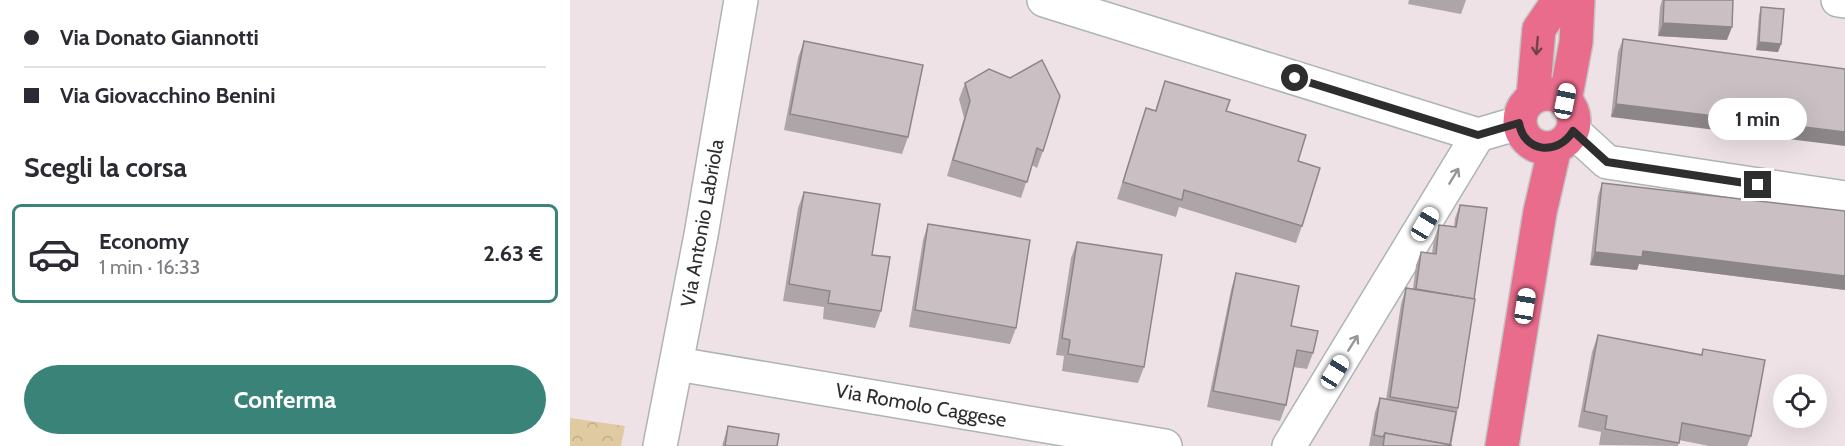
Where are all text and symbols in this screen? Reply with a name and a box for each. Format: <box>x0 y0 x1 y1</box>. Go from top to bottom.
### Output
text: Via Donato Giannotti <box>60 24 259 51</box>
one-way arrow <box>1532 35 1543 55</box>
route start <box>1281 64 1308 91</box>
text: Via Giovacchino Benini <box>60 82 275 109</box>
car <box>1553 82 1577 120</box>
callout: 1 min <box>1708 98 1808 140</box>
text: 1 min <box>1735 107 1780 131</box>
street label: Via Antonio Labriola <box>675 137 729 309</box>
text: Scegli la corsa <box>24 151 187 184</box>
one-way arrow <box>1448 168 1460 185</box>
route end <box>1744 171 1771 198</box>
car <box>1408 204 1442 244</box>
icon: car <box>27 227 81 281</box>
text: Economy <box>99 228 189 255</box>
text: 2.63 € <box>483 240 543 267</box>
text: 1 min · 16:33 <box>99 255 200 279</box>
car <box>1513 287 1537 325</box>
one-way arrow <box>1347 335 1359 352</box>
car <box>1318 352 1352 392</box>
button: Conferma <box>24 365 546 434</box>
map controls <box>1773 374 1827 428</box>
button: locate <box>1773 374 1827 428</box>
street label: Via Romolo Caggese <box>834 378 1008 432</box>

